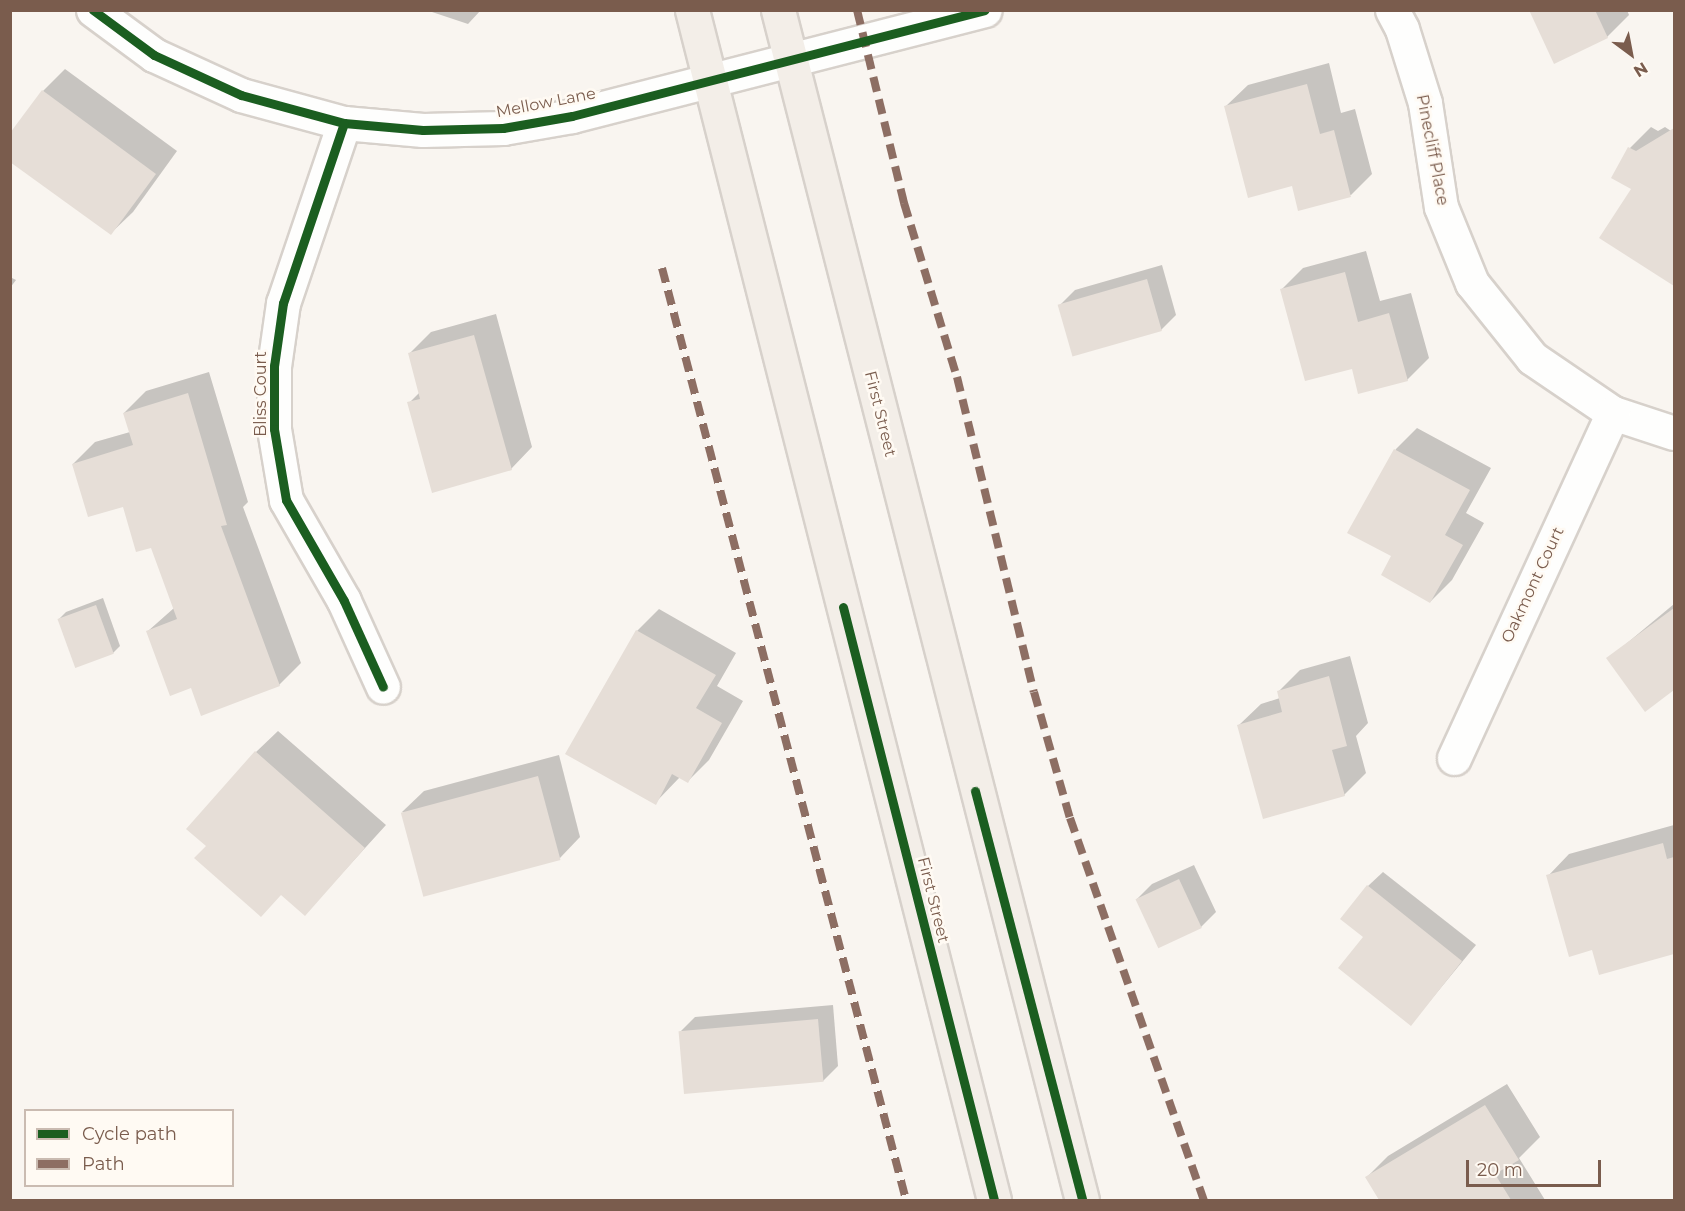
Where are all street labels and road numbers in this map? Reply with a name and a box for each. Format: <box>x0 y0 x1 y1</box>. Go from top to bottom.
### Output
street label: Mellow Lane <box>495 84 597 122</box>
street label: Pinecliff Place <box>1412 93 1452 207</box>
street label: Bliss Court <box>251 351 271 437</box>
street label: First Street <box>860 369 900 459</box>
street label: Oakmont Court <box>1498 524 1568 646</box>
street label: First Street <box>913 855 953 945</box>

